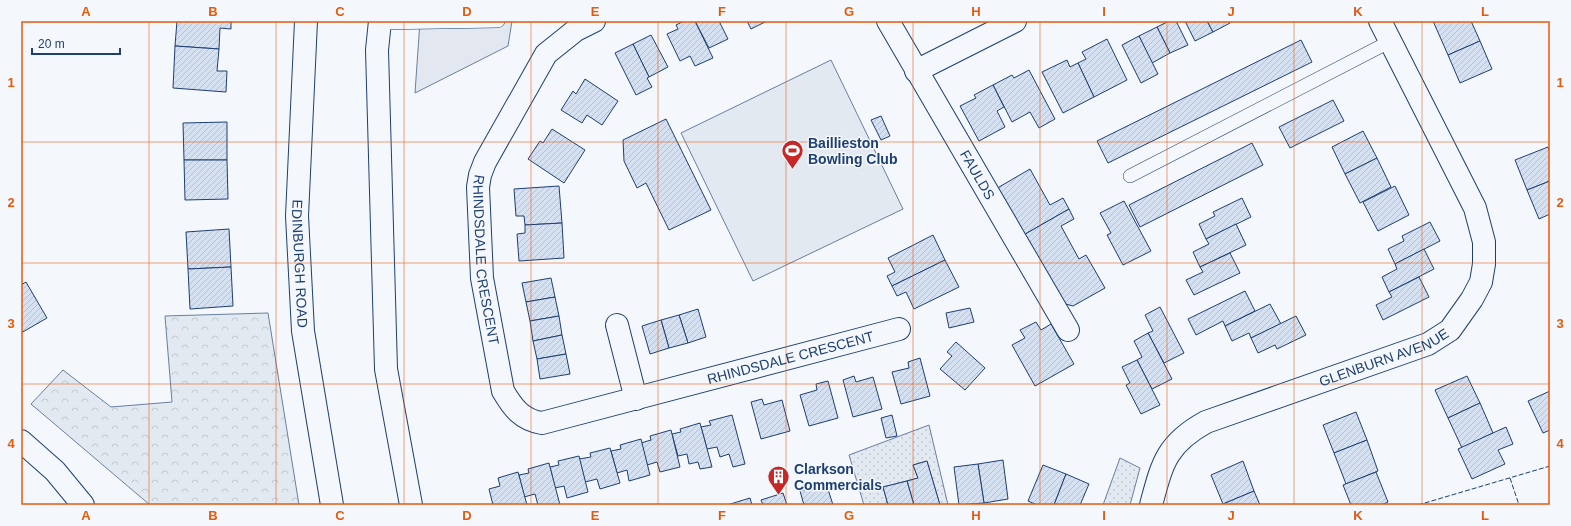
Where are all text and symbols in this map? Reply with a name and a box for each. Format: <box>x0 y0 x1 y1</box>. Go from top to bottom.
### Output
text: A <box>81 4 91 19</box>
text: B <box>208 4 218 19</box>
text: C <box>335 4 345 19</box>
text: D <box>462 4 472 19</box>
text: E <box>591 4 600 19</box>
text: F <box>718 4 726 19</box>
text: G <box>844 4 854 19</box>
text: H <box>971 4 981 19</box>
text: I <box>1102 4 1106 19</box>
text: J <box>1227 4 1235 19</box>
text: K <box>1353 4 1363 19</box>
text: L <box>1481 4 1489 19</box>
scale bar <box>32 30 120 56</box>
text: 20 m <box>38 37 65 51</box>
text: 1 <box>7 75 15 90</box>
text: 1 <box>1556 75 1564 90</box>
place label: Baillieston Bowling Club <box>808 135 897 167</box>
sports icon: Baillieston Bowling Club <box>779 138 805 171</box>
street label: FAULDS <box>957 147 998 202</box>
street label: RHINDSDALE CRESCENT <box>470 174 502 347</box>
text: 2 <box>7 195 15 210</box>
text: 2 <box>1556 195 1564 210</box>
street label: EDINBURGH ROAD <box>289 199 311 328</box>
text: 3 <box>7 316 15 331</box>
text: 3 <box>1556 316 1564 331</box>
street label: GLENBURN AVENUE <box>1317 325 1452 390</box>
street label: RHINDSDALE CRESCENT <box>705 328 876 387</box>
text: 4 <box>7 436 15 451</box>
text: 4 <box>1556 436 1564 451</box>
place label: Clarkson Commercials <box>794 461 882 493</box>
building icon: Clarkson Commercials <box>765 464 791 497</box>
text: A <box>81 508 91 523</box>
text: B <box>208 508 218 523</box>
text: C <box>335 508 345 523</box>
text: D <box>462 508 472 523</box>
text: E <box>591 508 600 523</box>
text: F <box>718 508 726 523</box>
text: G <box>844 508 854 523</box>
text: H <box>971 508 981 523</box>
text: I <box>1102 508 1106 523</box>
text: J <box>1227 508 1235 523</box>
text: K <box>1353 508 1363 523</box>
text: L <box>1481 508 1489 523</box>

